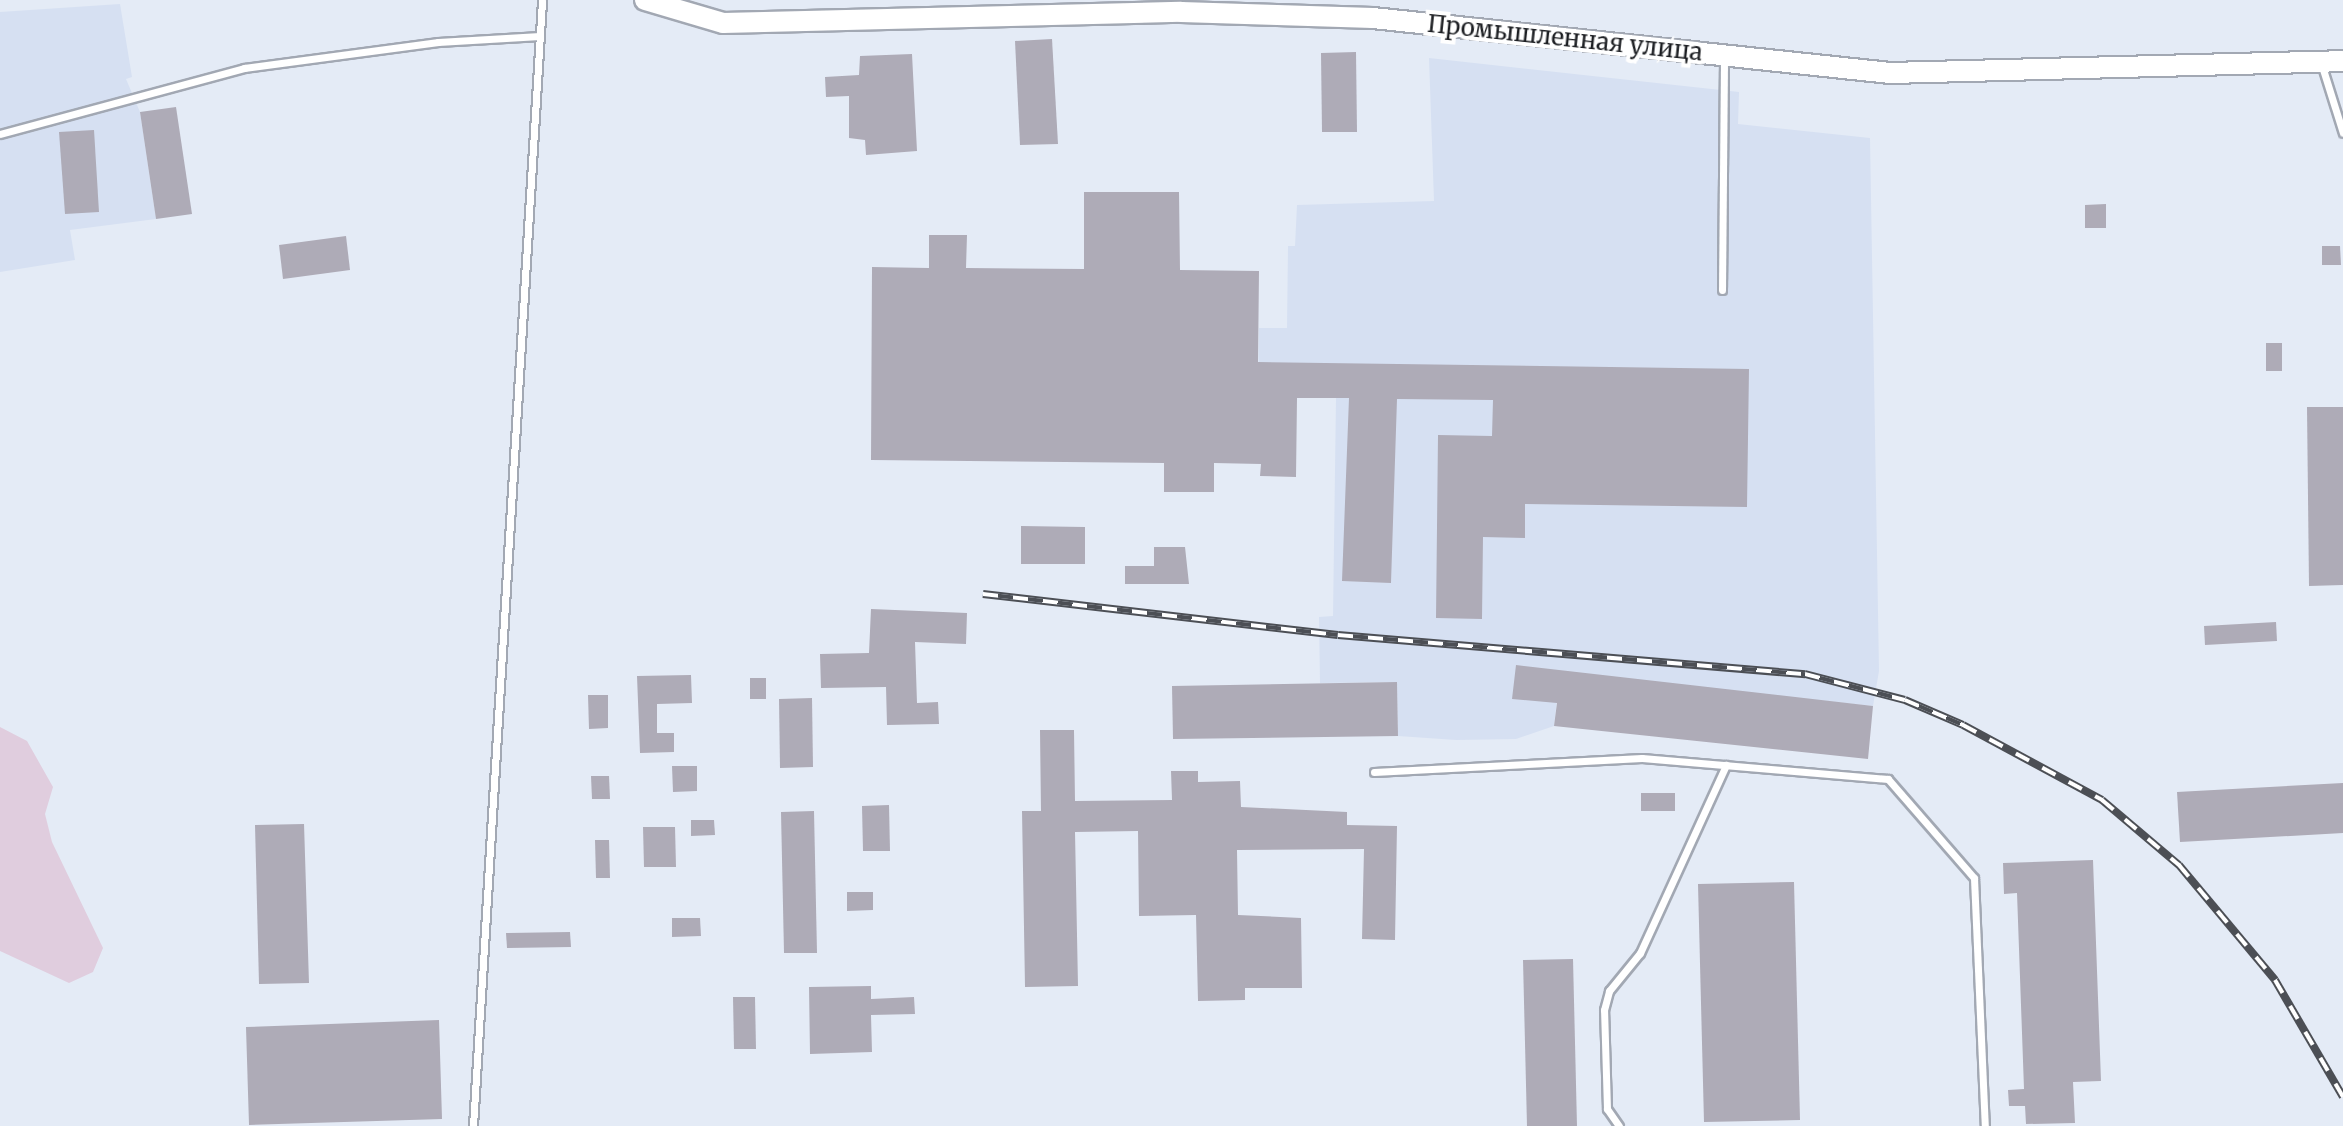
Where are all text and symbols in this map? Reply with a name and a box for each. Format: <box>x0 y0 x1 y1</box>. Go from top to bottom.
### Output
street label: Промышленная улица <box>1426 9 1704 67</box>

